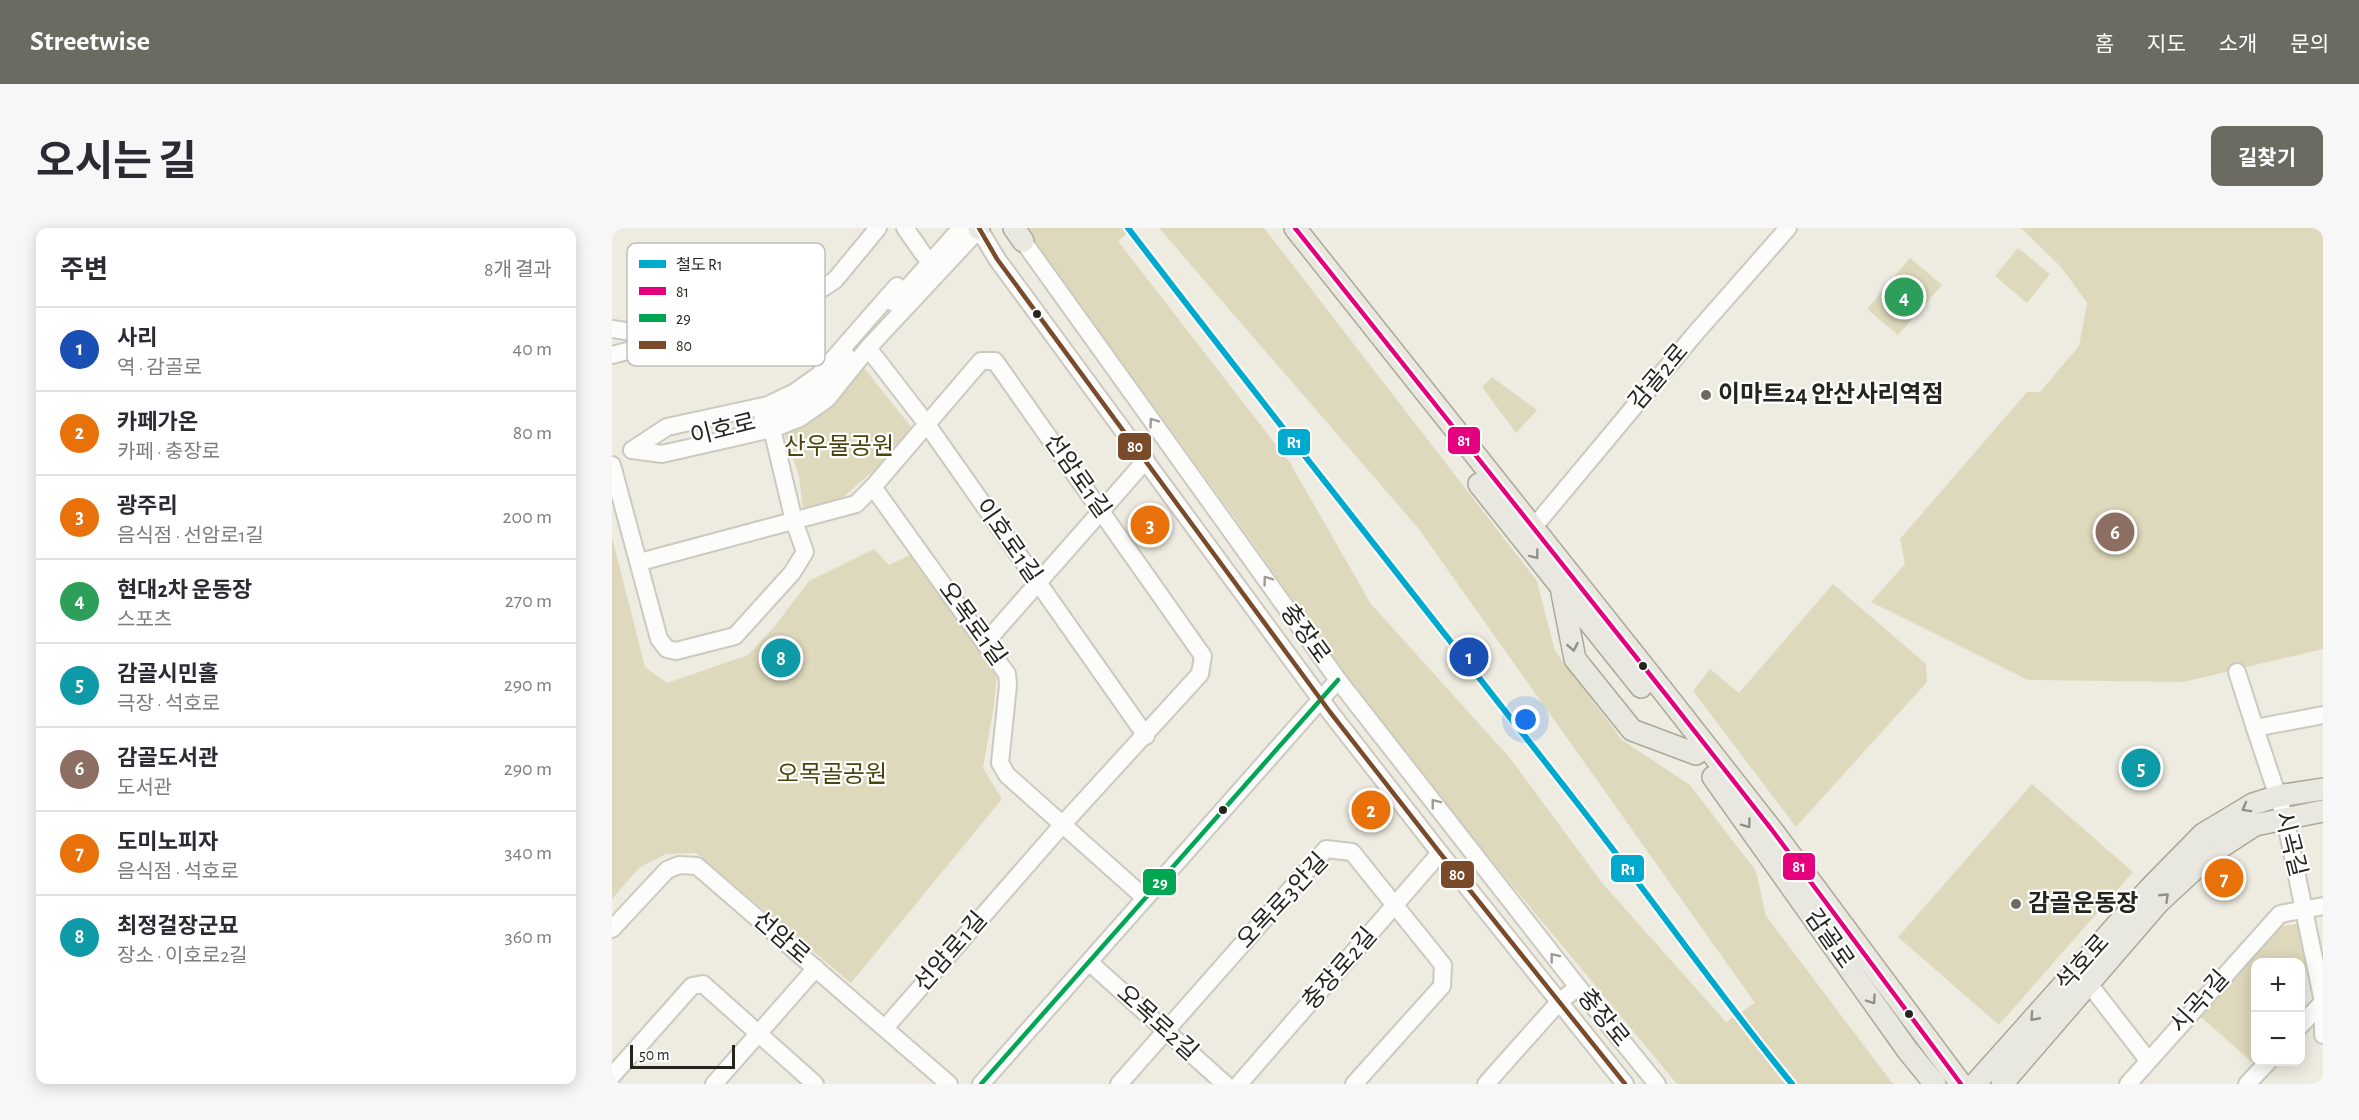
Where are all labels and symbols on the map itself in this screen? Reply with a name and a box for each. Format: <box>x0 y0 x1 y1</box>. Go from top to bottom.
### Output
legend <box>627 243 825 366</box>
text: 철도 R1 <box>676 257 722 273</box>
pin: 4 <box>1884 274 1924 320</box>
text: 81 <box>676 284 689 300</box>
unlabelled marker <box>1031 308 1043 320</box>
text: 29 <box>676 311 691 327</box>
text: 80 <box>676 338 692 354</box>
street label: 감골2로 <box>1624 339 1693 414</box>
place label: 이마트24 안산사리역점 <box>1718 381 1944 407</box>
marker: 이마트24 안산사리역점 <box>1699 388 1713 402</box>
street label: 이호로 <box>688 409 758 450</box>
one-way arrow <box>1149 417 1160 428</box>
line badge: 81 <box>1447 426 1481 455</box>
line badge: R1 <box>1277 428 1311 456</box>
street label: 선암로1길 <box>1039 429 1115 522</box>
line badge: 80 <box>1117 432 1152 461</box>
text: 81 <box>1457 433 1471 449</box>
park label: 산우물공원 <box>784 434 894 459</box>
text: R1 <box>1286 435 1302 451</box>
text: 80 <box>1127 439 1143 455</box>
street label: 이호로1길 <box>970 494 1046 587</box>
pin: 3 <box>1130 502 1170 548</box>
pin: 6 <box>2096 510 2134 554</box>
one-way arrow <box>1528 549 1539 560</box>
one-way arrow <box>1263 576 1274 587</box>
street label: 오목로1길 <box>934 577 1011 670</box>
street label: 충장로 <box>1276 599 1336 668</box>
pin: 1 <box>1450 634 1488 680</box>
pin: 8 <box>762 636 800 680</box>
one-way arrow <box>1566 641 1579 651</box>
unlabelled marker <box>1637 660 1649 672</box>
your location <box>1511 705 1540 734</box>
pin: 5 <box>2122 746 2161 790</box>
park label: 오목골공원 <box>777 762 887 787</box>
pin: 2 <box>1352 788 1390 832</box>
one-way arrow <box>1431 799 1442 810</box>
one-way arrow <box>2242 801 2253 812</box>
unlabelled marker <box>1217 804 1229 816</box>
street label: 시곡길 <box>2270 809 2311 879</box>
one-way arrow <box>1739 817 1750 828</box>
street label: 오목로3안길 <box>1232 848 1333 953</box>
line badge: 81 <box>1782 852 1816 881</box>
line badge: R1 <box>1610 854 1645 883</box>
pin: 7 <box>2204 856 2244 900</box>
text: 81 <box>1792 859 1806 875</box>
line badge: 80 <box>1440 860 1475 889</box>
text: R1 <box>1620 862 1636 878</box>
text: 80 <box>1449 867 1465 883</box>
line badge: 29 <box>1142 868 1177 896</box>
text: 29 <box>1152 875 1168 891</box>
place label: 감골운동장 <box>2028 890 2138 916</box>
one-way arrow <box>2158 893 2168 904</box>
marker: 감골운동장 <box>2009 897 2023 911</box>
street label: 감골로 <box>1800 904 1859 973</box>
street label: 선암로 <box>748 906 815 969</box>
street label: 선암로1길 <box>910 907 992 996</box>
street label: 충장로2길 <box>1297 922 1382 1014</box>
street label: 석호로 <box>2051 930 2114 996</box>
one-way arrow <box>1551 952 1562 963</box>
street label: 시곡1길 <box>2165 966 2234 1038</box>
street label: 오목로2길 <box>1112 980 1203 1065</box>
street label: 충장로 <box>1573 983 1635 1051</box>
one-way arrow <box>1865 993 1876 1004</box>
unlabelled marker <box>1903 1008 1915 1020</box>
one-way arrow <box>2030 1010 2041 1021</box>
scale bar <box>630 1042 735 1070</box>

